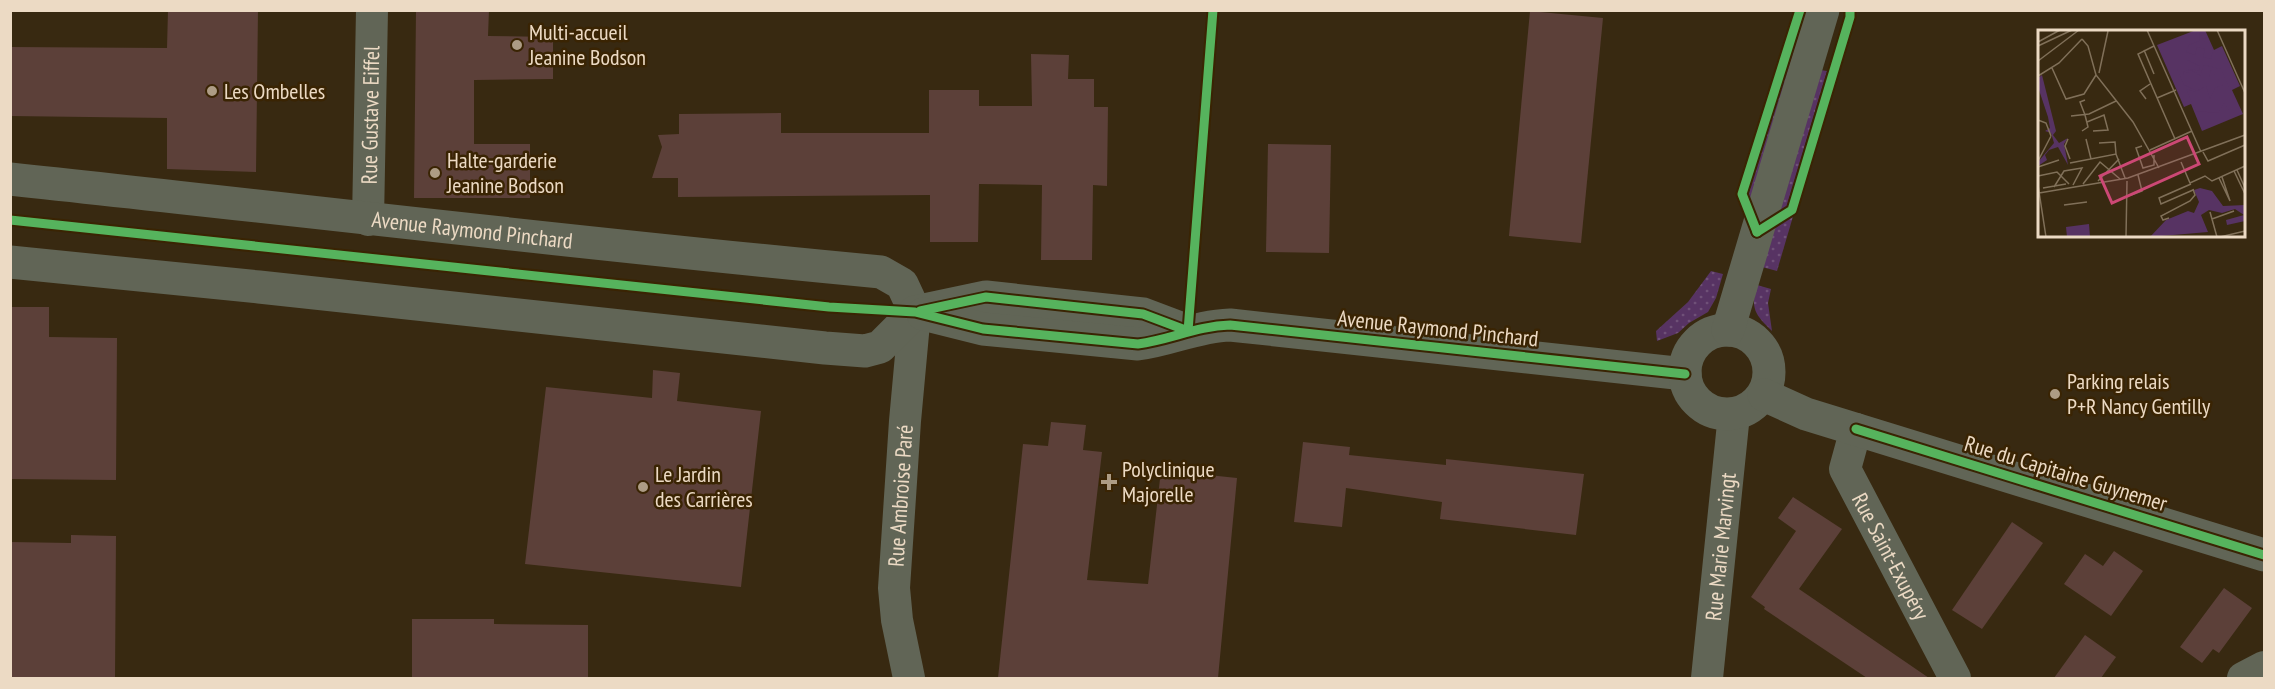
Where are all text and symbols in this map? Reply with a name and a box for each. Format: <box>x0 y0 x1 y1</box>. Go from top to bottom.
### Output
place label: Multi-accueil Jeanine Bodson <box>528 18 646 71</box>
inset map <box>2038 30 2245 237</box>
marker: Multi-accueil Jeanine Bodson <box>510 38 524 52</box>
street label: Rue Gustave Eiffel <box>355 45 385 185</box>
place label: Les Ombelles <box>224 77 325 105</box>
marker: Les Ombelles <box>205 84 219 98</box>
place label: Halte-garderie Jeanine Bodson <box>446 146 564 199</box>
marker: Halte-garderie Jeanine Bodson <box>428 166 442 180</box>
street label: Avenue Raymond Pinchard <box>370 205 574 255</box>
street label: Avenue Raymond Pinchard <box>1336 304 1540 352</box>
place label: Parking relais P+R Nancy Gentilly <box>2067 367 2211 420</box>
marker: Parking relais P+R Nancy Gentilly <box>2048 387 2062 401</box>
street label: Rue Ambroise Paré <box>881 424 919 568</box>
street label: Rue du Capitaine Guynemer <box>1961 429 2171 517</box>
place label: Polyclinique Majorelle <box>1122 455 1215 508</box>
place label: Le Jardin des Carrières <box>655 460 753 513</box>
street label: Rue Marie Marvingt <box>1699 471 1742 622</box>
marker: Polyclinique Majorelle <box>1100 473 1118 491</box>
marker: Le Jardin des Carrières <box>636 480 650 494</box>
street label: Rue Saint-Exupéry <box>1846 488 1936 625</box>

